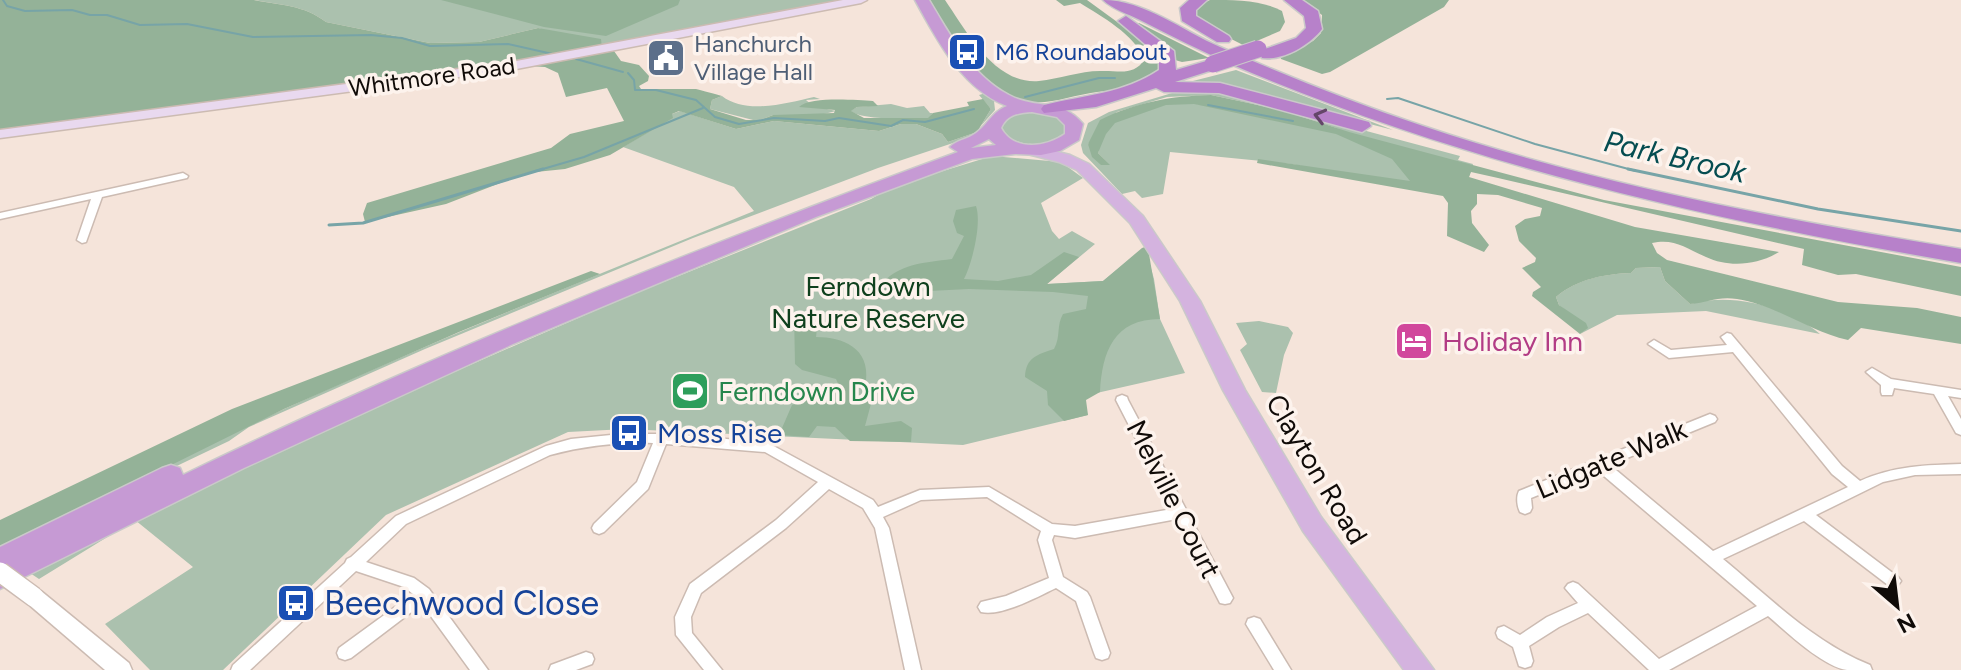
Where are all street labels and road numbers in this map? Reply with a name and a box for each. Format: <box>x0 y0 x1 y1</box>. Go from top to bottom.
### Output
street label: Whitmore Road <box>347 50 517 103</box>
street label: Clayton Road <box>1259 388 1375 550</box>
street label: Lidgate Walk <box>1530 412 1692 506</box>
street label: Melville Court <box>1120 414 1228 584</box>

